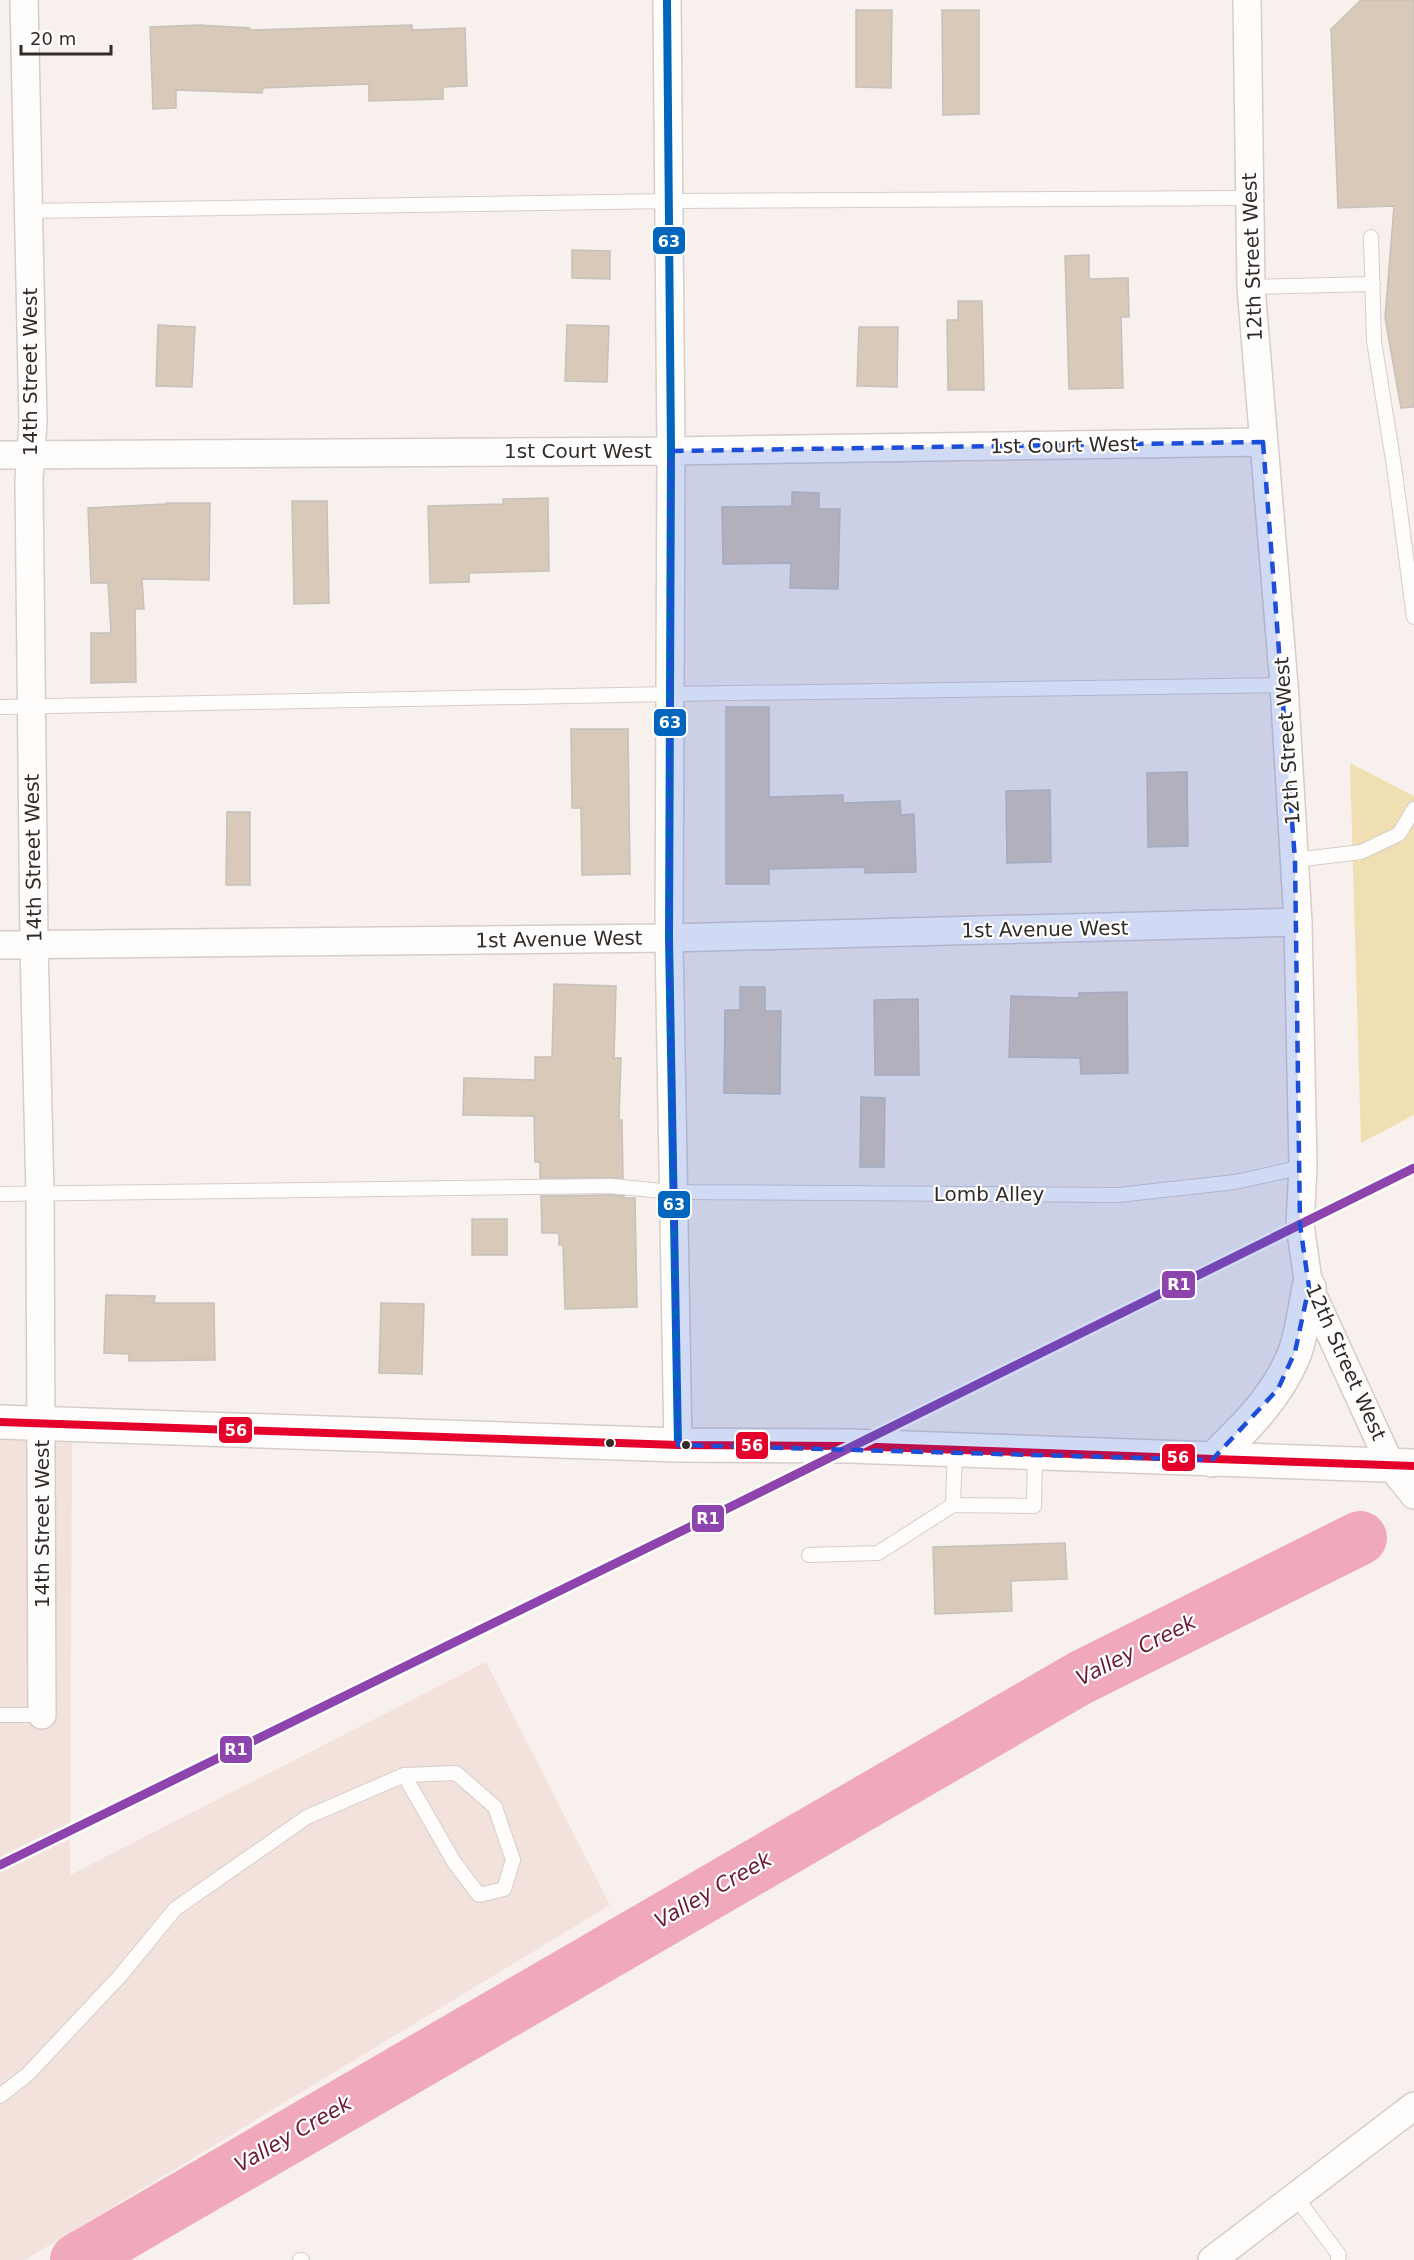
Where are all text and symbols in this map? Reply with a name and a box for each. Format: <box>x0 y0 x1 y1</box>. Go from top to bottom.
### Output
scale bar <box>21 18 111 56</box>
text: 20 m <box>30 28 76 49</box>
street label: 12th Street West <box>1237 172 1267 342</box>
line badge: 63 <box>652 226 686 255</box>
text: 63 <box>658 232 680 251</box>
street label: 14th Street West <box>18 288 42 456</box>
street label: 1st Court West <box>990 432 1138 458</box>
street label: 1st Court West <box>504 439 652 463</box>
street label: 12th Street West <box>1269 656 1305 826</box>
line badge: 63 <box>653 708 687 737</box>
text: 63 <box>659 713 681 732</box>
street label: 14th Street West <box>20 773 46 943</box>
street label: 1st Avenue West <box>961 916 1129 942</box>
street label: 1st Avenue West <box>475 926 643 952</box>
street label: Lomb Alley <box>934 1182 1044 1206</box>
line badge: 63 <box>657 1190 691 1219</box>
text: 63 <box>663 1195 685 1214</box>
line badge: R1 <box>1161 1270 1196 1299</box>
text: R1 <box>1167 1275 1191 1294</box>
street label: 12th Street West <box>1301 1280 1391 1444</box>
line badge: 56 <box>218 1416 253 1444</box>
text: 56 <box>225 1421 247 1440</box>
line badge: 56 <box>735 1431 769 1460</box>
text: 56 <box>741 1436 763 1455</box>
unlabelled marker <box>604 1437 616 1449</box>
unlabelled marker <box>680 1439 692 1451</box>
street label: 14th Street West <box>30 1440 54 1608</box>
line badge: 56 <box>1161 1443 1196 1472</box>
text: 56 <box>1167 1448 1189 1467</box>
line badge: R1 <box>691 1504 725 1533</box>
text: R1 <box>696 1509 720 1528</box>
water label: Valley Creek <box>1072 1609 1200 1690</box>
line badge: R1 <box>219 1735 253 1764</box>
text: R1 <box>224 1740 248 1759</box>
water label: Valley Creek <box>650 1846 776 1933</box>
water label: Valley Creek <box>230 2090 356 2177</box>

